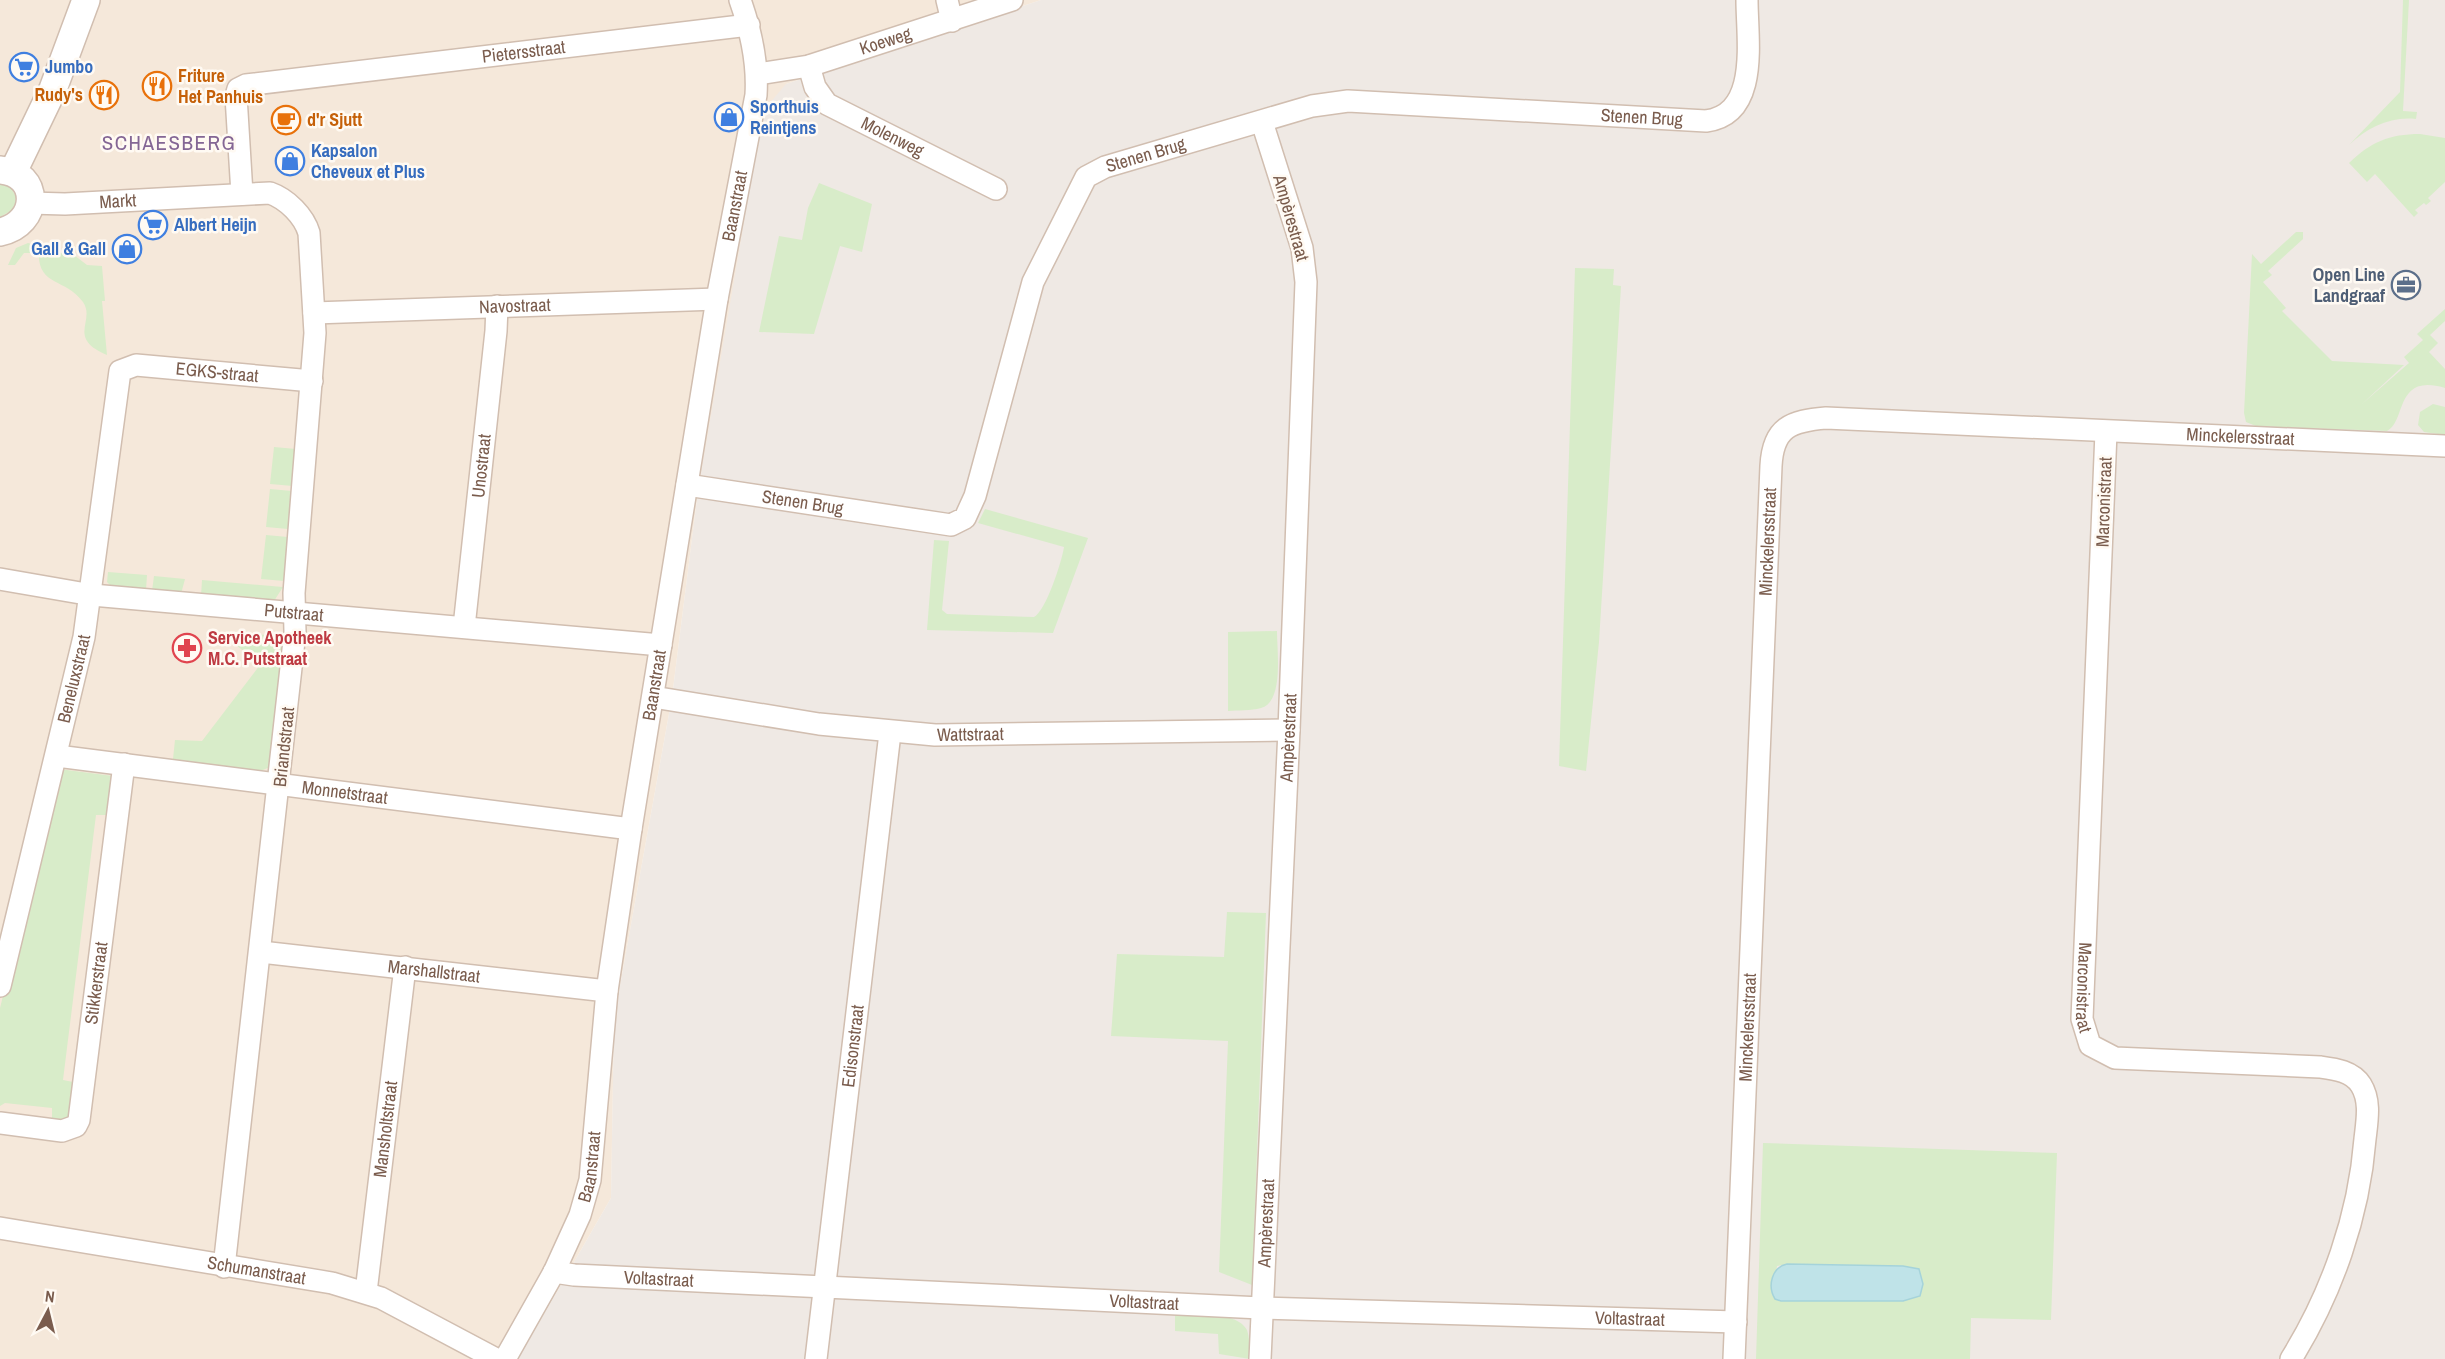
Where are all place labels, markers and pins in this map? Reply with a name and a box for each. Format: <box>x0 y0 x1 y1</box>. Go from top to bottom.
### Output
supermarket icon: Jumbo <box>8 51 40 83</box>
place label: Jumbo <box>45 54 93 79</box>
place label: Friture Het Panhuis <box>178 63 263 109</box>
restaurant icon: Friture Het Panhuis <box>141 70 173 102</box>
restaurant icon: Rudy's <box>88 79 120 111</box>
place label: Rudy's <box>34 82 83 107</box>
place label: Sporthuis Reintjens <box>750 94 819 140</box>
shop icon: Sporthuis Reintjens <box>713 101 745 133</box>
cafe icon: d'r Sjutt <box>270 104 302 136</box>
place label: d'r Sjutt <box>307 107 362 132</box>
place label: Kapsalon Cheveux et Plus <box>311 138 425 184</box>
shop icon: Kapsalon Cheveux et Plus <box>274 145 306 177</box>
supermarket icon: Albert Heijn <box>137 209 169 241</box>
place label: Albert Heijn <box>174 212 257 237</box>
shop icon: Gall & Gall <box>111 233 143 265</box>
place label: Gall & Gall <box>31 236 106 261</box>
place label: Open Line Landgraaf <box>2313 262 2385 308</box>
office icon: Open Line Landgraaf <box>2390 269 2422 301</box>
place label: Service Apotheek M.C. Putstraat <box>208 625 332 671</box>
pharmacy icon: Service Apotheek M.C. Putstraat <box>171 632 203 664</box>

